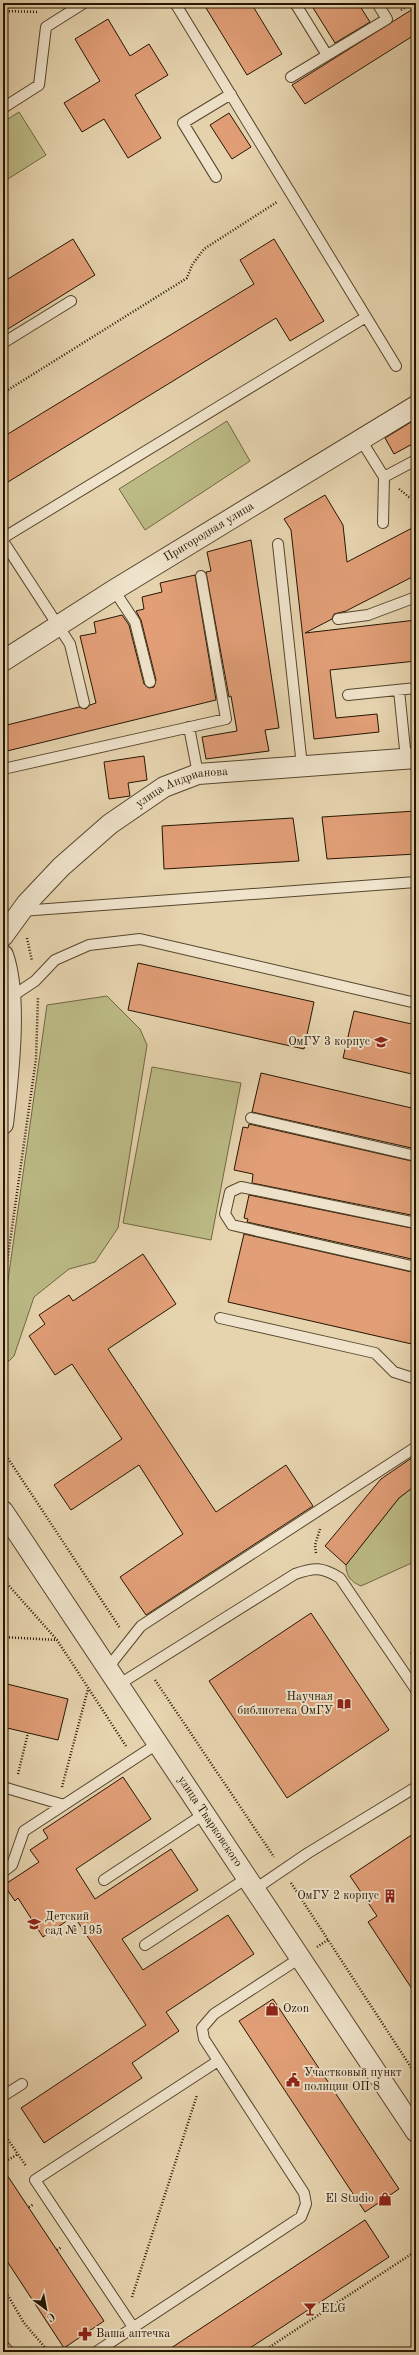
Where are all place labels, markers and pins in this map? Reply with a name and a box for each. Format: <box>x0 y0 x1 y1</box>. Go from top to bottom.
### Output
school or university icon: ОмГУ 3 корпус <box>373 1034 389 1050</box>
place label: ОмГУ 3 корпус <box>288 1036 370 1048</box>
place label: Научная библиотека ОмГУ <box>237 1691 333 1717</box>
library icon: Научная библиотека ОмГУ <box>336 1696 352 1712</box>
building icon: ОмГУ 2 корпус <box>382 1888 398 1904</box>
place label: ОмГУ 2 корпус <box>297 1890 379 1902</box>
place label: Детский сад № 195 <box>45 1911 102 1937</box>
school or university icon: Детский сад № 195 <box>26 1916 42 1932</box>
shop icon: Ozon <box>264 2001 280 2017</box>
place label: Ozon <box>283 2003 310 2015</box>
place label: Участковый пункт полиции ОП 8 <box>304 2067 402 2093</box>
public building icon: Участковый пункт полиции ОП 8 <box>285 2072 301 2088</box>
shop icon: El Studio <box>377 2191 393 2207</box>
place label: El Studio <box>326 2193 374 2205</box>
bar icon: ELG <box>302 2301 318 2317</box>
place label: ELG <box>321 2303 346 2315</box>
pharmacy icon: Ваша аптечка <box>77 2326 93 2342</box>
place label: Ваша аптечка <box>96 2328 170 2340</box>

